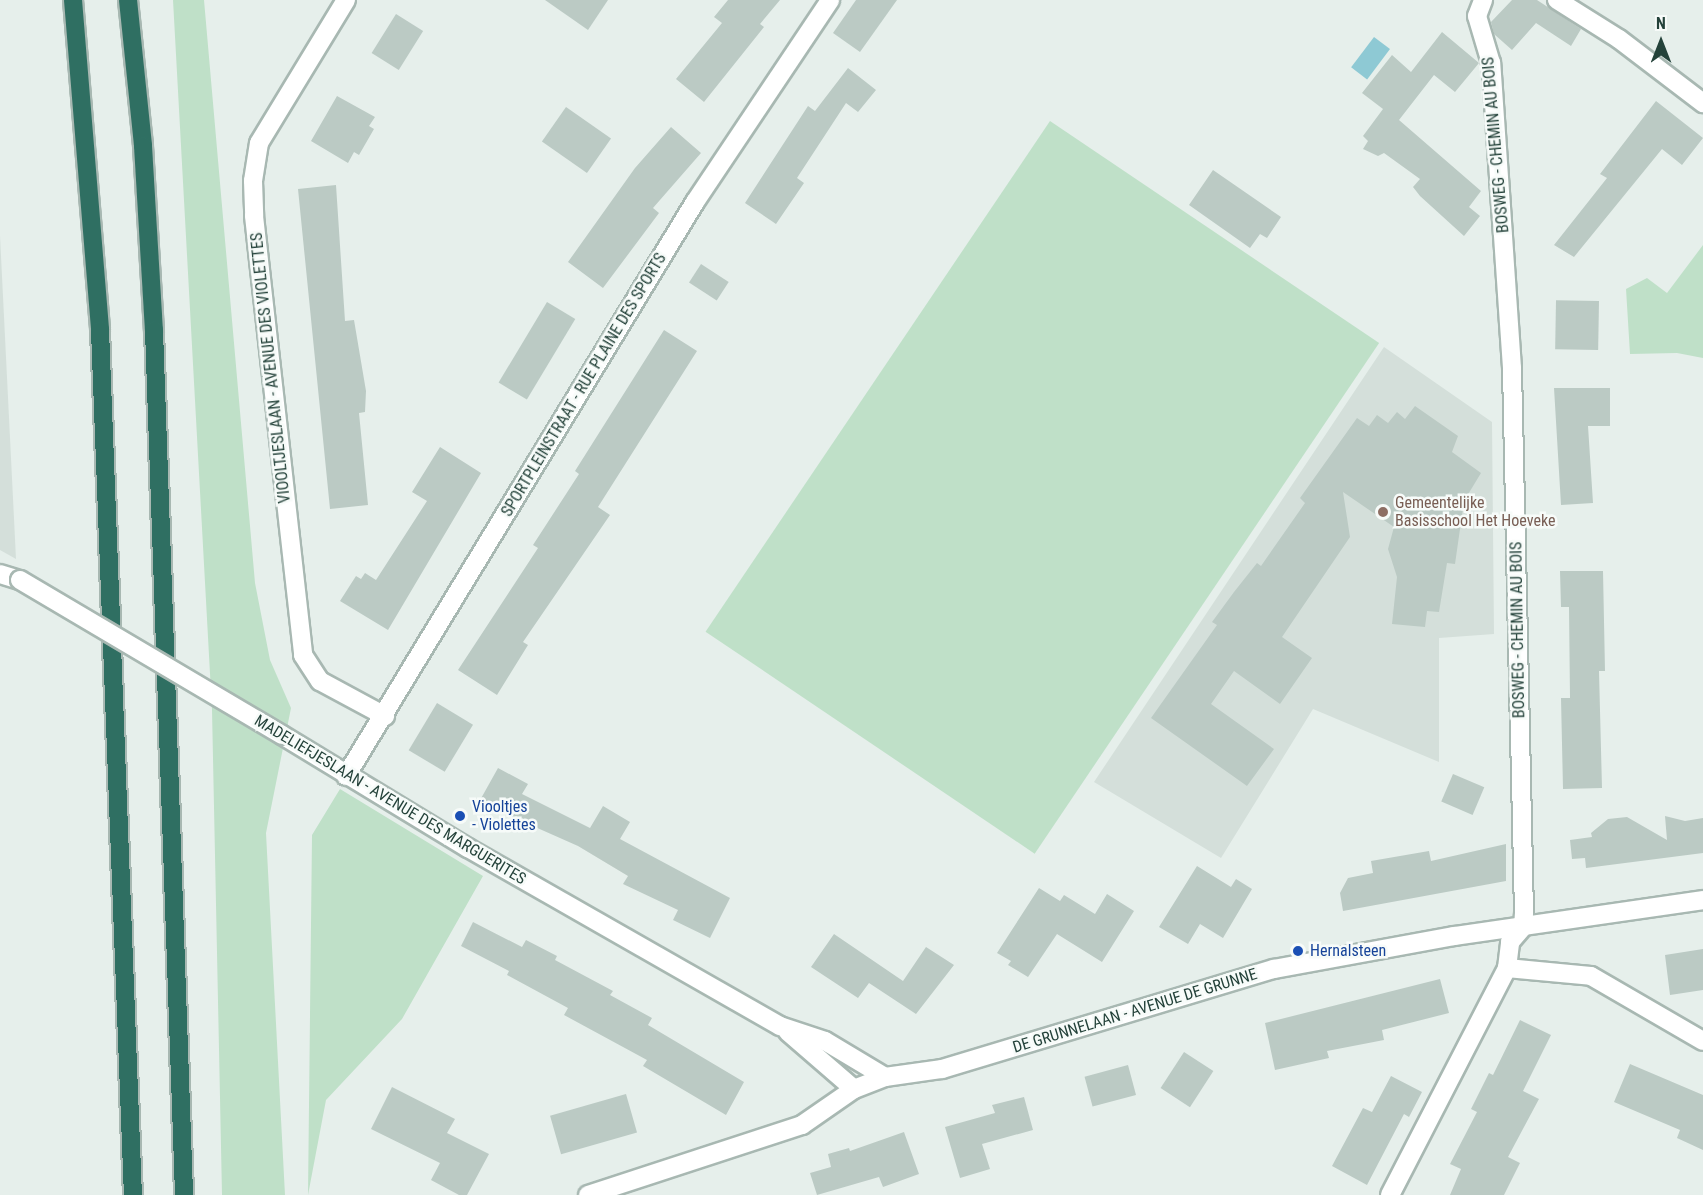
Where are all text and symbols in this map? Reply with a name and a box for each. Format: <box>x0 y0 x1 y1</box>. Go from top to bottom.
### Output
north arrow <box>1631 12 1691 72</box>
text: N <box>1656 14 1666 33</box>
street label: BOSWEG - CHEMIN AU BOIS <box>1479 56 1513 234</box>
street label: VIOOLTJESLAAN - AVENUE DES VIOLETTES <box>247 232 295 504</box>
street label: SPORTPLEINSTRAAT - RUE PLAINE DES SPORTS <box>497 250 671 520</box>
place label: Gemeentelijke Basisschool Het Hoeveke <box>1395 493 1555 531</box>
marker: Gemeentelijke Basisschool Het Hoeveke <box>1376 505 1390 519</box>
street label: BOSWEG - CHEMIN AU BOIS <box>1507 542 1529 718</box>
street label: MADELIEFJESLAAN - AVENUE DES MARGUERITES <box>251 711 529 889</box>
place label: Viooltjes - Violettes <box>472 797 536 835</box>
marker: Viooltjes - Violettes <box>453 809 467 823</box>
place label: Hernalsteen <box>1310 941 1386 961</box>
marker: Hernalsteen <box>1291 944 1305 958</box>
street label: DE GRUNNELAAN - AVENUE DE GRUNNE <box>1011 965 1259 1057</box>

